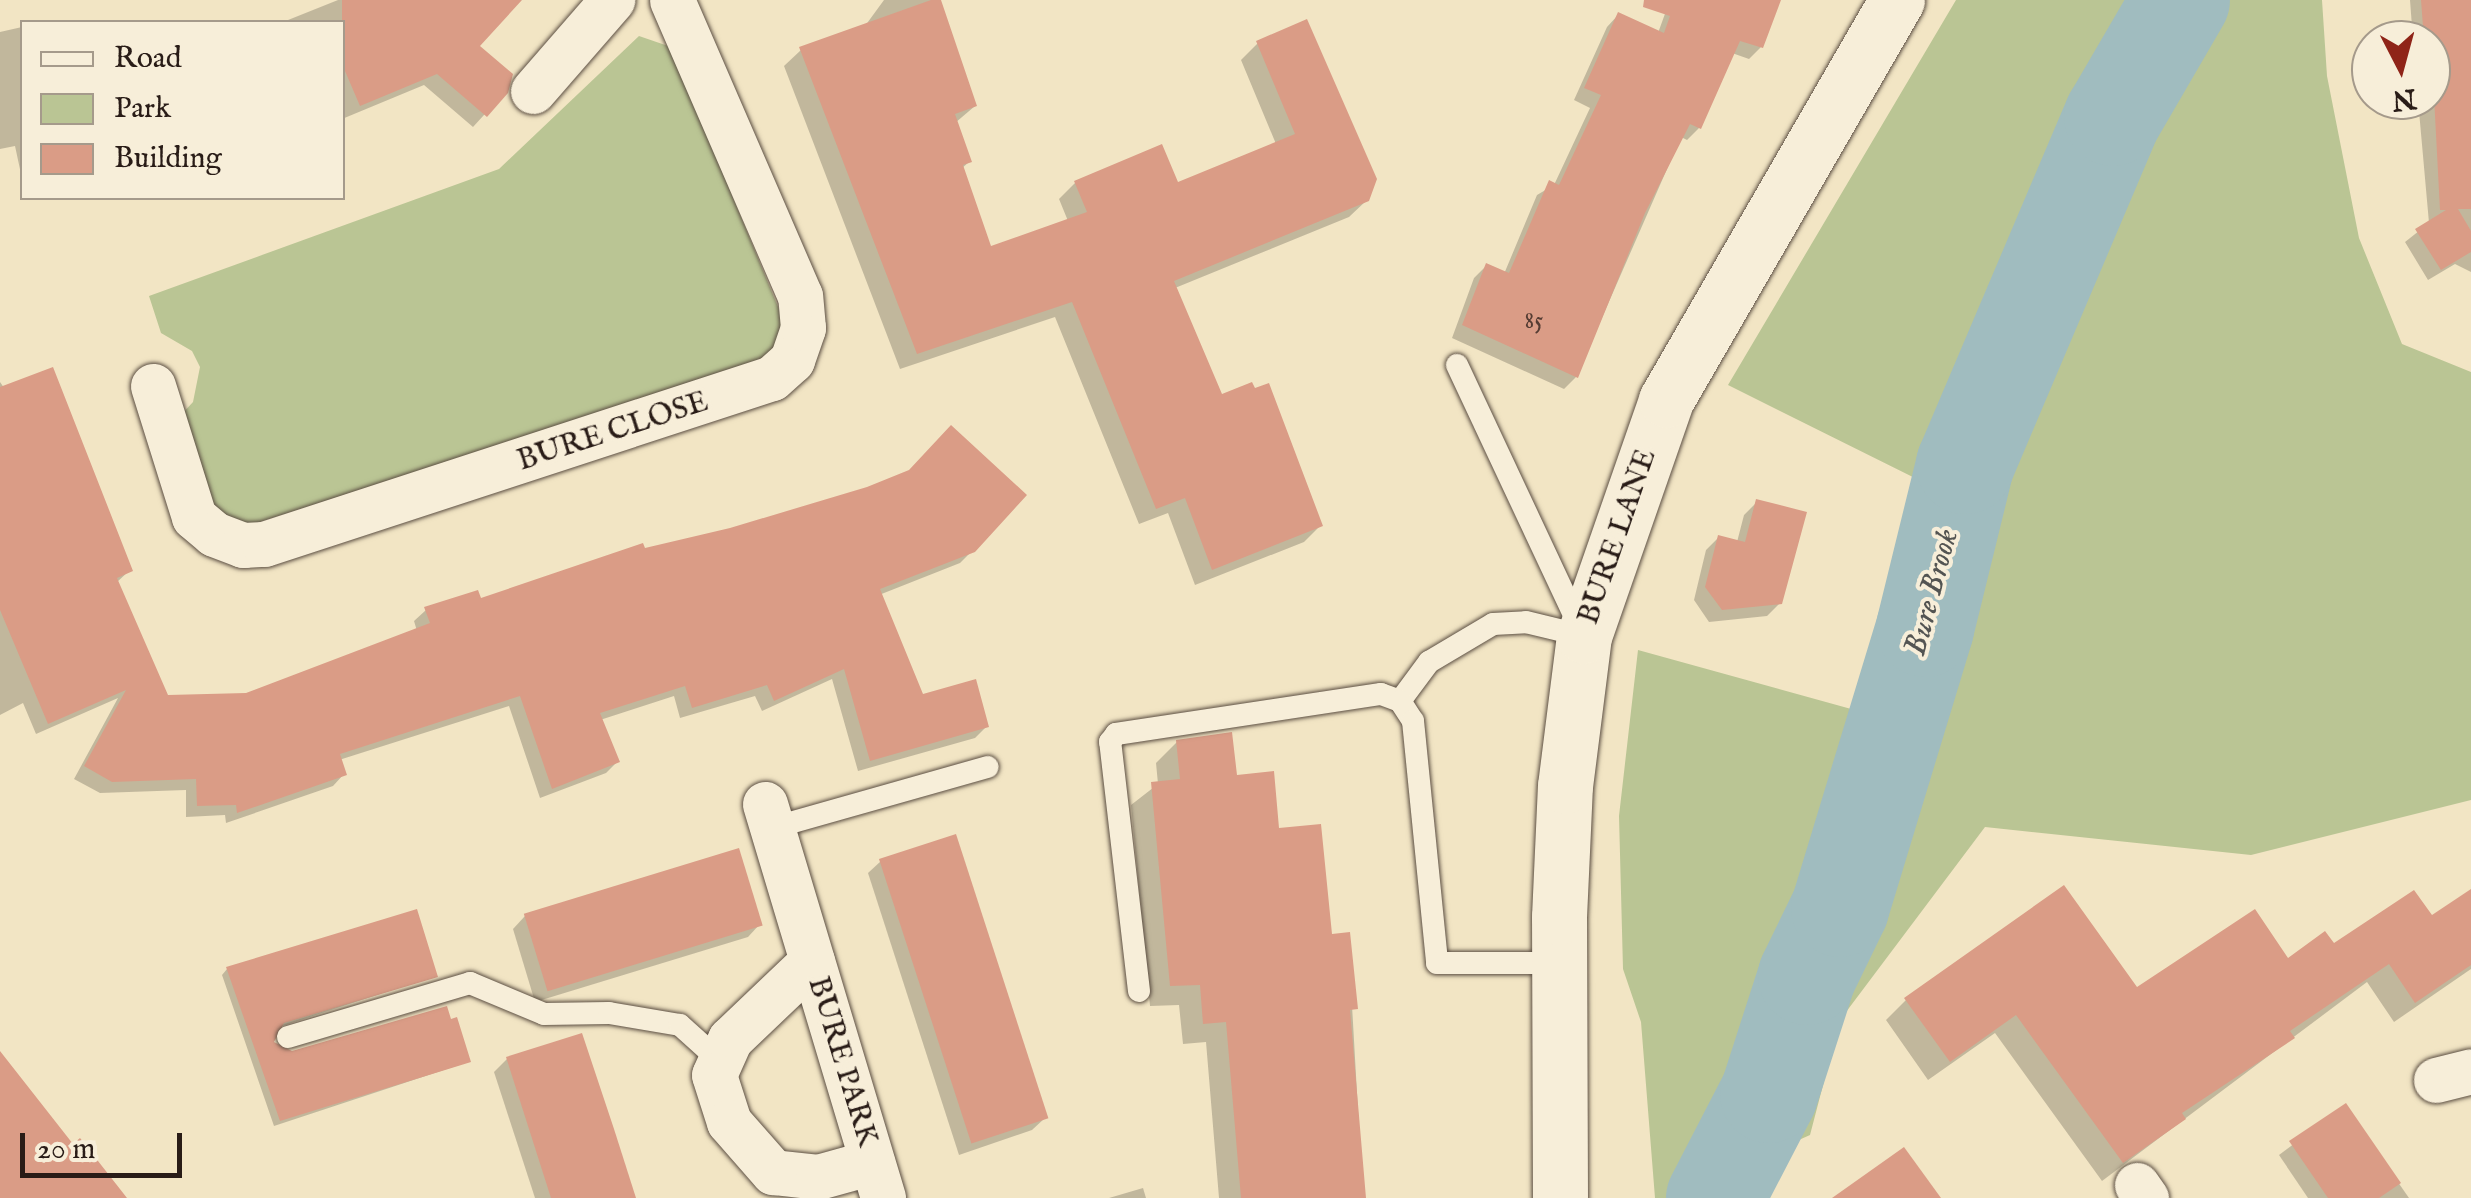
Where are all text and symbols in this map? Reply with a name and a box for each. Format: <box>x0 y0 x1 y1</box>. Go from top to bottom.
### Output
legend <box>20 20 345 200</box>
north arrow <box>2351 20 2451 120</box>
text: Road <box>114 40 182 78</box>
text: N <box>2390 80 2418 117</box>
text: Park <box>114 90 171 128</box>
text: Building <box>114 140 222 178</box>
house number: 85 <box>1525 306 1543 336</box>
street label: BURE CLOSE <box>513 384 713 480</box>
street label: BURE LANE <box>1571 445 1665 629</box>
water label: Bure Brook <box>1898 525 1968 661</box>
street label: BURE PARK <box>799 973 885 1151</box>
scale bar <box>25 1113 188 1175</box>
text: 20 m <box>37 1131 96 1169</box>

